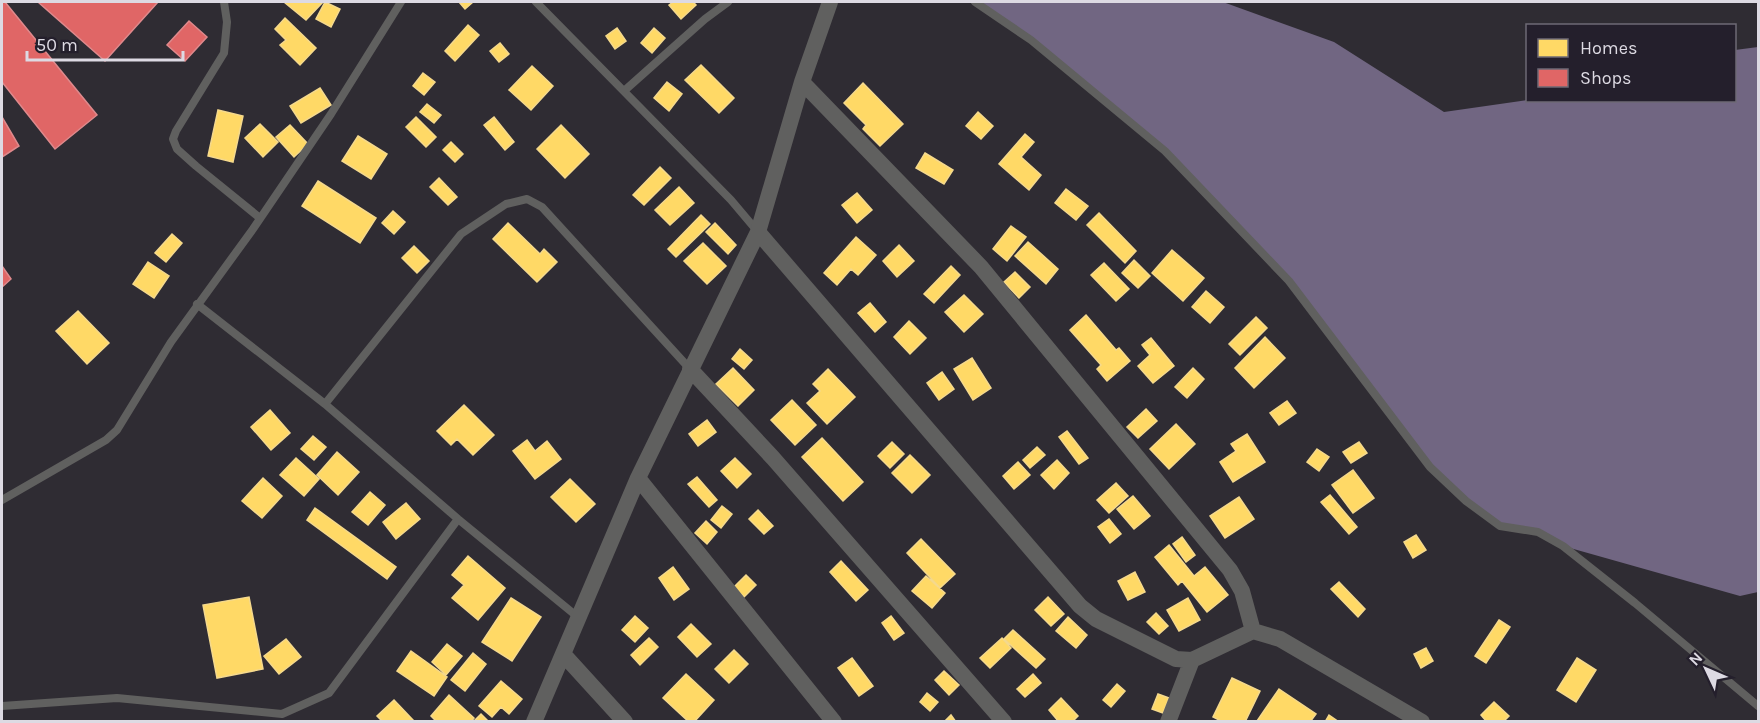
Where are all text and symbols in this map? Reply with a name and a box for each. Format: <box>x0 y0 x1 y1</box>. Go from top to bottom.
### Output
scale bar <box>27 24 183 62</box>
legend <box>1526 24 1736 102</box>
text: 50 m <box>36 34 78 56</box>
text: Homes <box>1580 37 1637 59</box>
text: Shops <box>1580 67 1632 89</box>
north arrow <box>1676 639 1736 699</box>
text: N <box>1685 648 1706 670</box>

